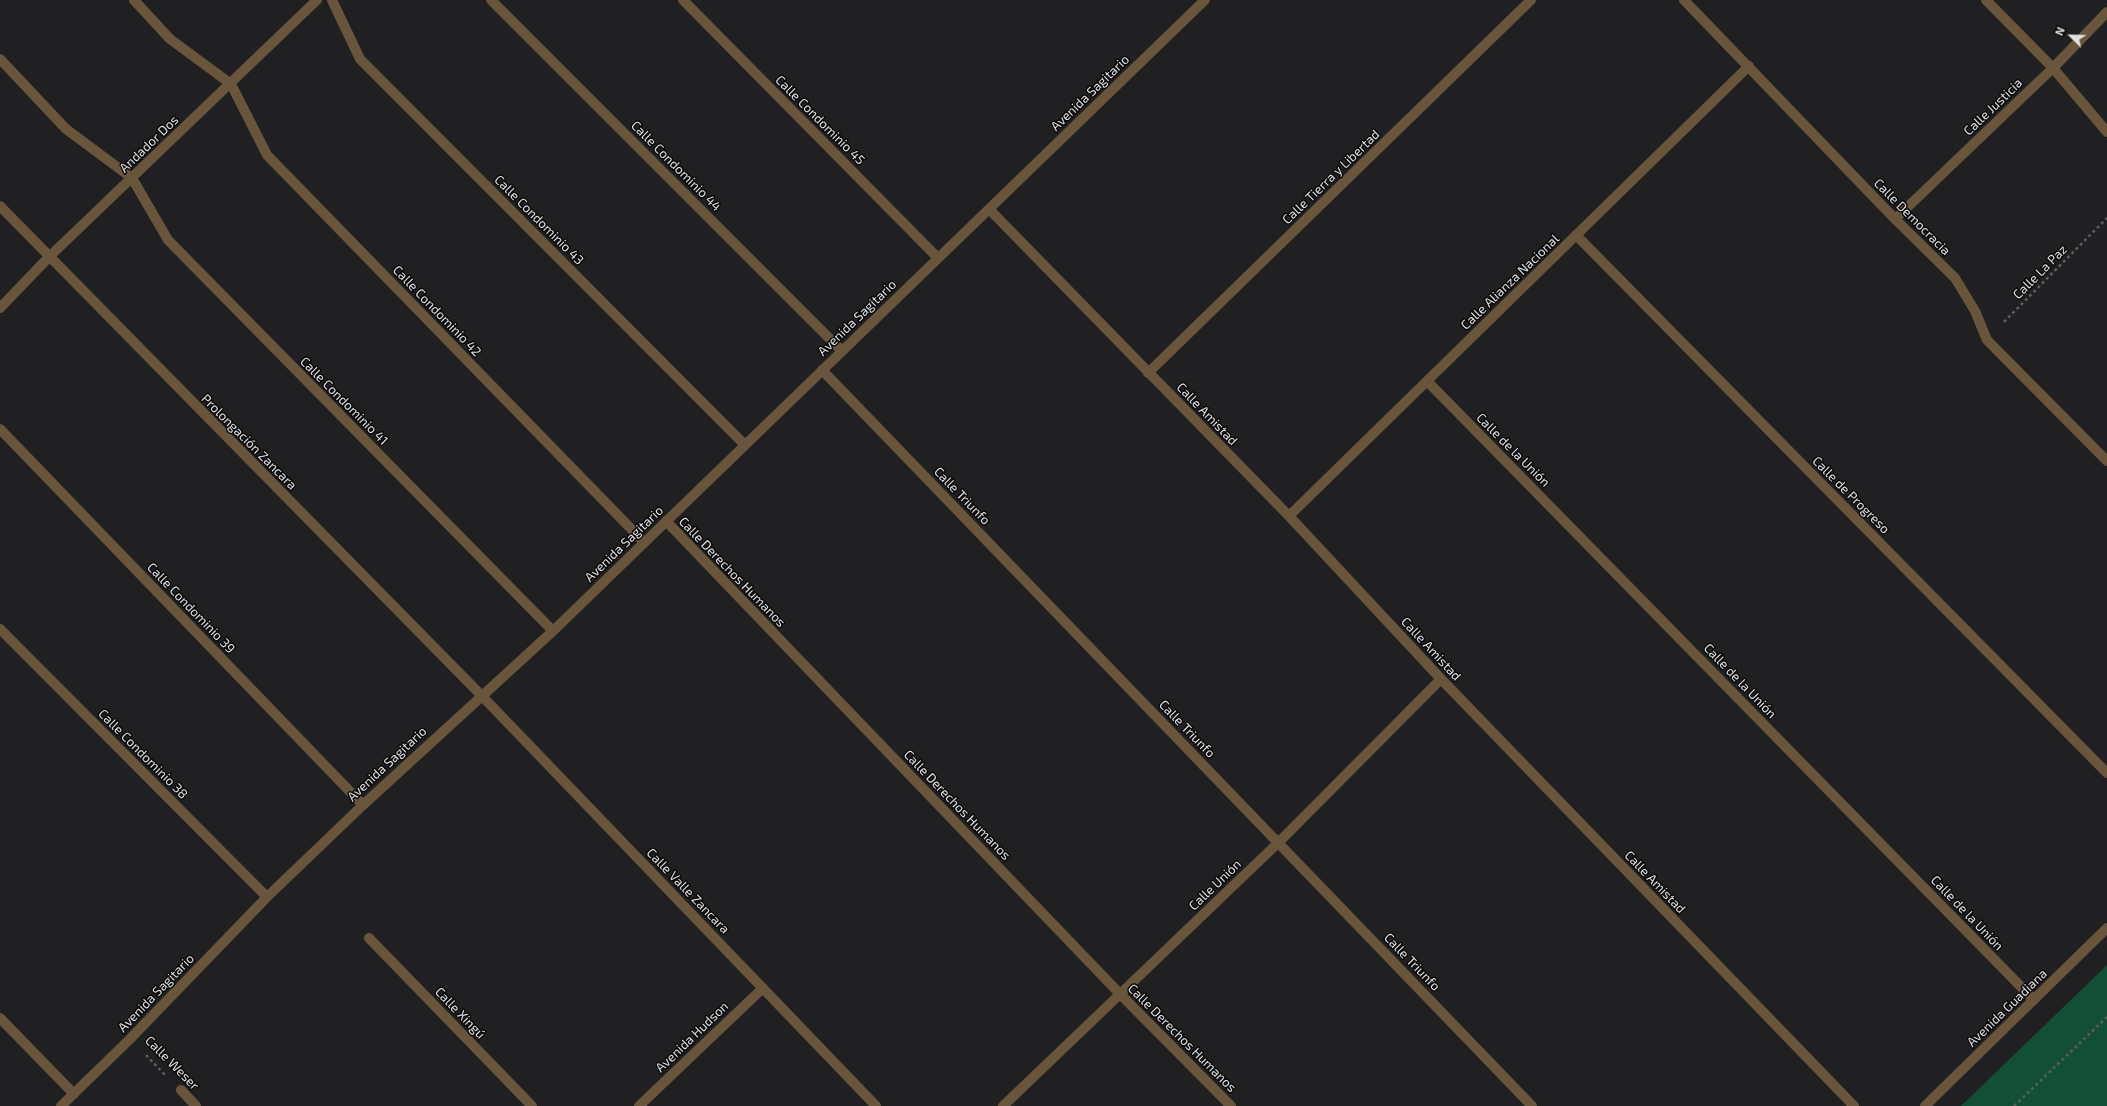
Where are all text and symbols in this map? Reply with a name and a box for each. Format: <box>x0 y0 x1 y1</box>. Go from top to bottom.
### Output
north arrow <box>2051 16 2091 56</box>
text: N <box>2052 25 2067 37</box>
street label: Avenida Sagitario <box>1048 52 1132 134</box>
street label: Calle Condominio 45 <box>772 72 868 168</box>
street label: Calle Justicia <box>1960 75 2026 139</box>
street label: Andador Dos <box>116 112 182 176</box>
street label: Calle Condominio 44 <box>628 118 724 214</box>
street label: Calle Tierra y Libertad <box>1279 127 1383 227</box>
street label: Calle Condominio 43 <box>491 172 587 268</box>
street label: Calle Democracia <box>1870 175 1954 259</box>
street label: Calle Alianza Nacional <box>1458 231 1562 333</box>
street label: Calle La Paz <box>2010 242 2070 302</box>
street label: Calle Condominio 42 <box>390 262 484 360</box>
street label: Avenida Sagitario <box>815 277 899 359</box>
street label: Calle Condominio 41 <box>297 354 391 448</box>
street label: Calle Amistad <box>1173 379 1241 449</box>
street label: Prolongación Zancara <box>198 391 300 493</box>
street label: Calle de la Unión <box>1473 410 1553 490</box>
street label: Calle de Progreso <box>1809 453 1893 537</box>
street label: Calle Triunfo <box>931 464 993 528</box>
street label: Avenida Sagitario <box>582 503 666 585</box>
street label: Calle Derechos Humanos <box>675 514 789 630</box>
street label: Calle Condominio 39 <box>144 560 238 656</box>
street label: Calle Amistad <box>1398 614 1464 684</box>
street label: Calle de la Unión <box>1700 640 1780 722</box>
street label: Calle Triunfo <box>1156 697 1218 761</box>
street label: Calle Condominio 38 <box>95 706 191 802</box>
street label: Avenida Sagitario <box>344 723 430 805</box>
street label: Calle Derechos Humanos <box>900 747 1014 863</box>
street label: Calle Valle Zancara <box>643 845 733 937</box>
street label: Calle Amistad <box>1621 847 1689 917</box>
street label: Calle Unión <box>1186 856 1244 914</box>
street label: Calle de la Unión <box>1927 872 2007 954</box>
street label: Calle Triunfo <box>1381 930 1443 994</box>
street label: Avenida Sagitario <box>115 951 197 1035</box>
street label: Avenida Guadiana <box>1964 966 2050 1050</box>
street label: Calle Derechos Humanos <box>1125 981 1239 1095</box>
street label: Calle Xingú <box>432 984 488 1042</box>
street label: Avenida Hudson <box>652 998 732 1076</box>
street label: Calle Weser <box>142 1033 202 1093</box>

